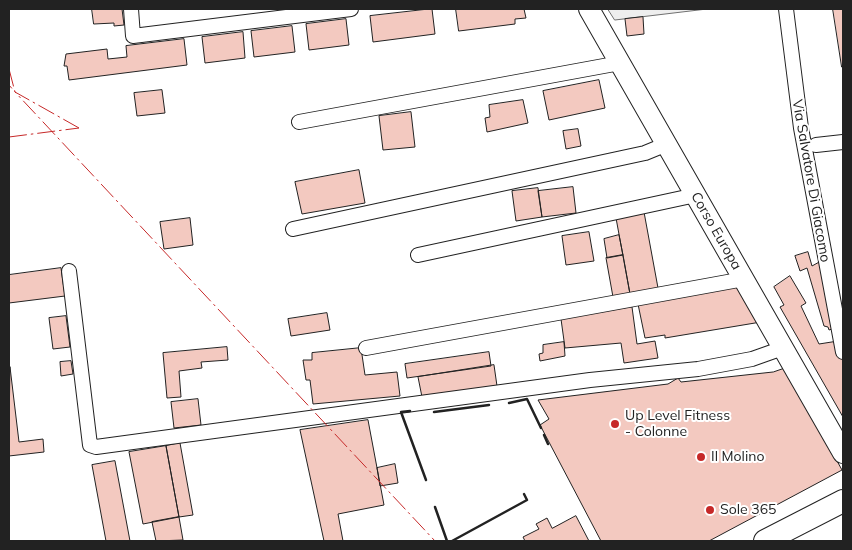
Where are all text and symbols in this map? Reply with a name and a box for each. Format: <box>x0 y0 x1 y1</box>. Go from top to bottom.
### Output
street label: Via Salvatore Di Giacomo <box>788 98 834 264</box>
street label: Corso Europa <box>687 189 745 273</box>
place label: Up Level Fitness - Colonne <box>625 408 730 441</box>
marker: Up Level Fitness - Colonne <box>609 418 621 430</box>
place label: Il Molino <box>711 449 764 465</box>
marker: Il Molino <box>695 451 707 463</box>
place label: Sole 365 <box>720 502 777 518</box>
marker: Sole 365 <box>704 504 716 516</box>

